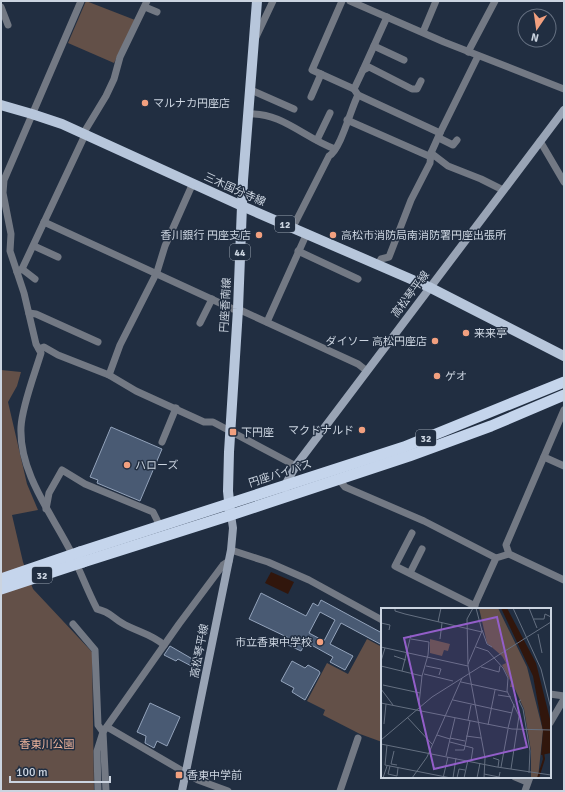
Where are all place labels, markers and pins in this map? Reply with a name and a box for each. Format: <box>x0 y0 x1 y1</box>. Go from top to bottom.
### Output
place label: マルナカ円座店 <box>153 97 230 110</box>
marker: マルナカ円座店 <box>140 98 150 108</box>
place label: 香川銀行 円座支店 <box>161 229 251 242</box>
place label: 高松市消防局南消防署円座出張所 <box>341 229 507 242</box>
marker: 香川銀行 円座支店 <box>254 230 264 240</box>
marker: 高松市消防局南消防署円座出張所 <box>328 230 338 240</box>
place label: 来来亭 <box>474 327 507 340</box>
marker: 来来亭 <box>461 328 471 338</box>
place label: ダイソー 高松円座店 <box>326 335 427 348</box>
marker: ダイソー 高松円座店 <box>430 336 440 346</box>
place label: ゲオ <box>445 370 467 383</box>
marker: ゲオ <box>432 371 442 381</box>
place label: マクドナルド <box>288 424 354 437</box>
marker: マクドナルド <box>357 425 367 435</box>
place label: 下円座 <box>241 426 274 439</box>
marker: 下円座 <box>228 427 238 437</box>
place label: ハローズ <box>135 459 178 472</box>
marker: ハローズ <box>122 460 132 470</box>
place label: 市立香東中学校 <box>235 636 312 649</box>
marker: 市立香東中学校 <box>315 637 325 647</box>
place label: 香東中学前 <box>187 769 242 782</box>
marker: 香東中学前 <box>174 770 184 780</box>

